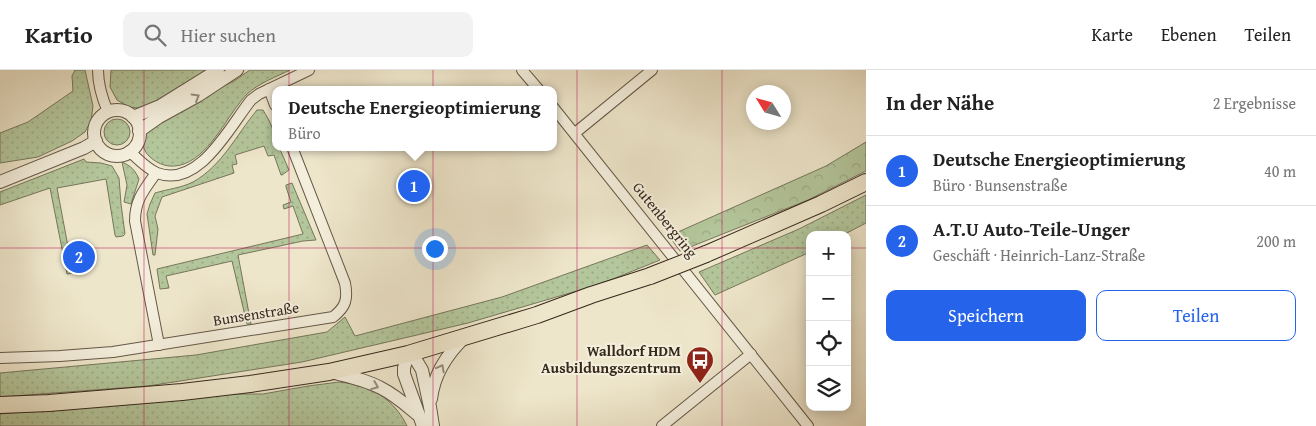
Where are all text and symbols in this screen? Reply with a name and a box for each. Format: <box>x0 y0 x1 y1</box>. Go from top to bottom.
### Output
search box <box>123 12 473 57</box>
text: Kartio <box>25 17 93 52</box>
icon: search <box>141 21 169 49</box>
text: Hier suchen <box>181 21 276 49</box>
text: Karte <box>1092 21 1133 48</box>
text: Ebenen <box>1161 21 1217 48</box>
text: Teilen <box>1245 21 1291 48</box>
north arrow <box>746 85 791 130</box>
popup <box>272 86 557 151</box>
text: In der Nähe <box>886 87 994 118</box>
text: 2 Ergebnisse <box>1213 91 1296 115</box>
one-way arrow <box>191 93 200 103</box>
text: Deutsche Energieoptimierung <box>288 93 541 121</box>
text: Büro <box>288 121 321 145</box>
text: Deutsche Energieoptimierung <box>933 145 1185 173</box>
text: 1 <box>898 159 906 183</box>
text: 40 m <box>1264 159 1296 183</box>
pin: 1 <box>398 167 430 205</box>
text: Büro · Bunsenstraße <box>933 173 1067 197</box>
street label: Gutenbergring <box>628 177 703 263</box>
text: A.T.U Auto-Teile-Unger <box>933 215 1130 243</box>
text: 2 <box>898 229 906 253</box>
text: 200 m <box>1256 229 1296 253</box>
map controls <box>806 231 851 411</box>
button: + <box>806 231 851 276</box>
your location <box>422 236 448 262</box>
pin: 2 <box>63 238 95 276</box>
text: Geschäft · Heinrich-Lanz-Straße <box>933 243 1145 267</box>
button: − <box>806 276 851 321</box>
button: Speichern <box>886 290 1086 341</box>
button: Teilen <box>1096 290 1296 341</box>
street label: Bunsenstraße <box>211 296 300 331</box>
button: locate <box>806 321 851 366</box>
place label: Walldorf HDM Ausbildungszentrum <box>541 340 681 378</box>
bus stop icon: Walldorf HDM Ausbildungszentrum <box>685 345 715 384</box>
one-way arrow <box>435 364 445 373</box>
button: layers <box>806 366 851 411</box>
one-way arrow <box>370 379 379 390</box>

